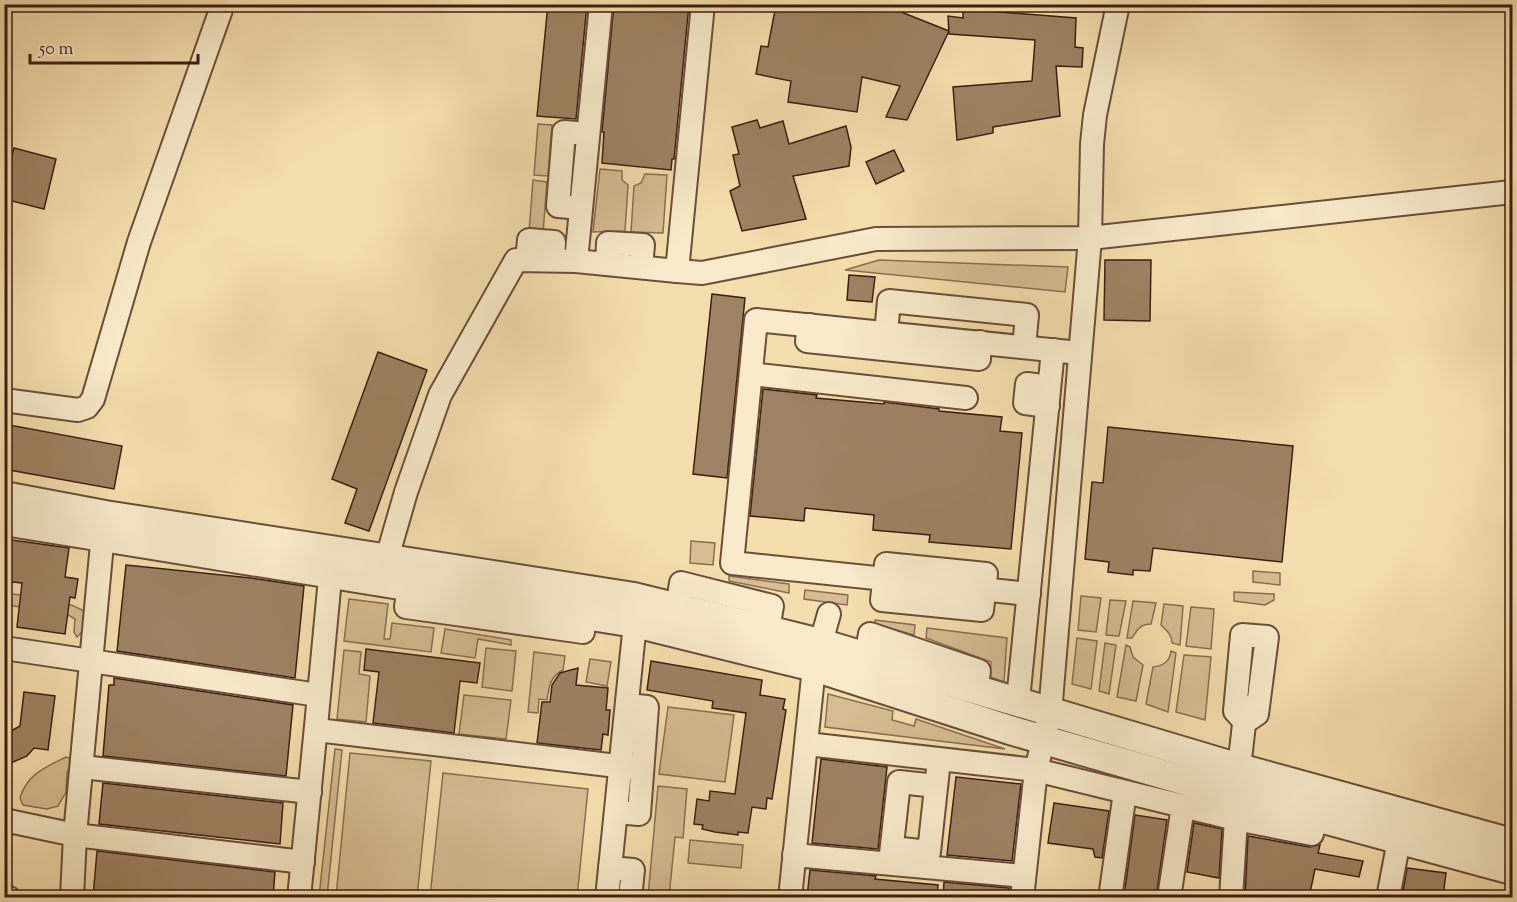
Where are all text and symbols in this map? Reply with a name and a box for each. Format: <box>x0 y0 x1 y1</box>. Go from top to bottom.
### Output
scale bar <box>30 27 198 65</box>
text: 50 m <box>38 37 74 63</box>

